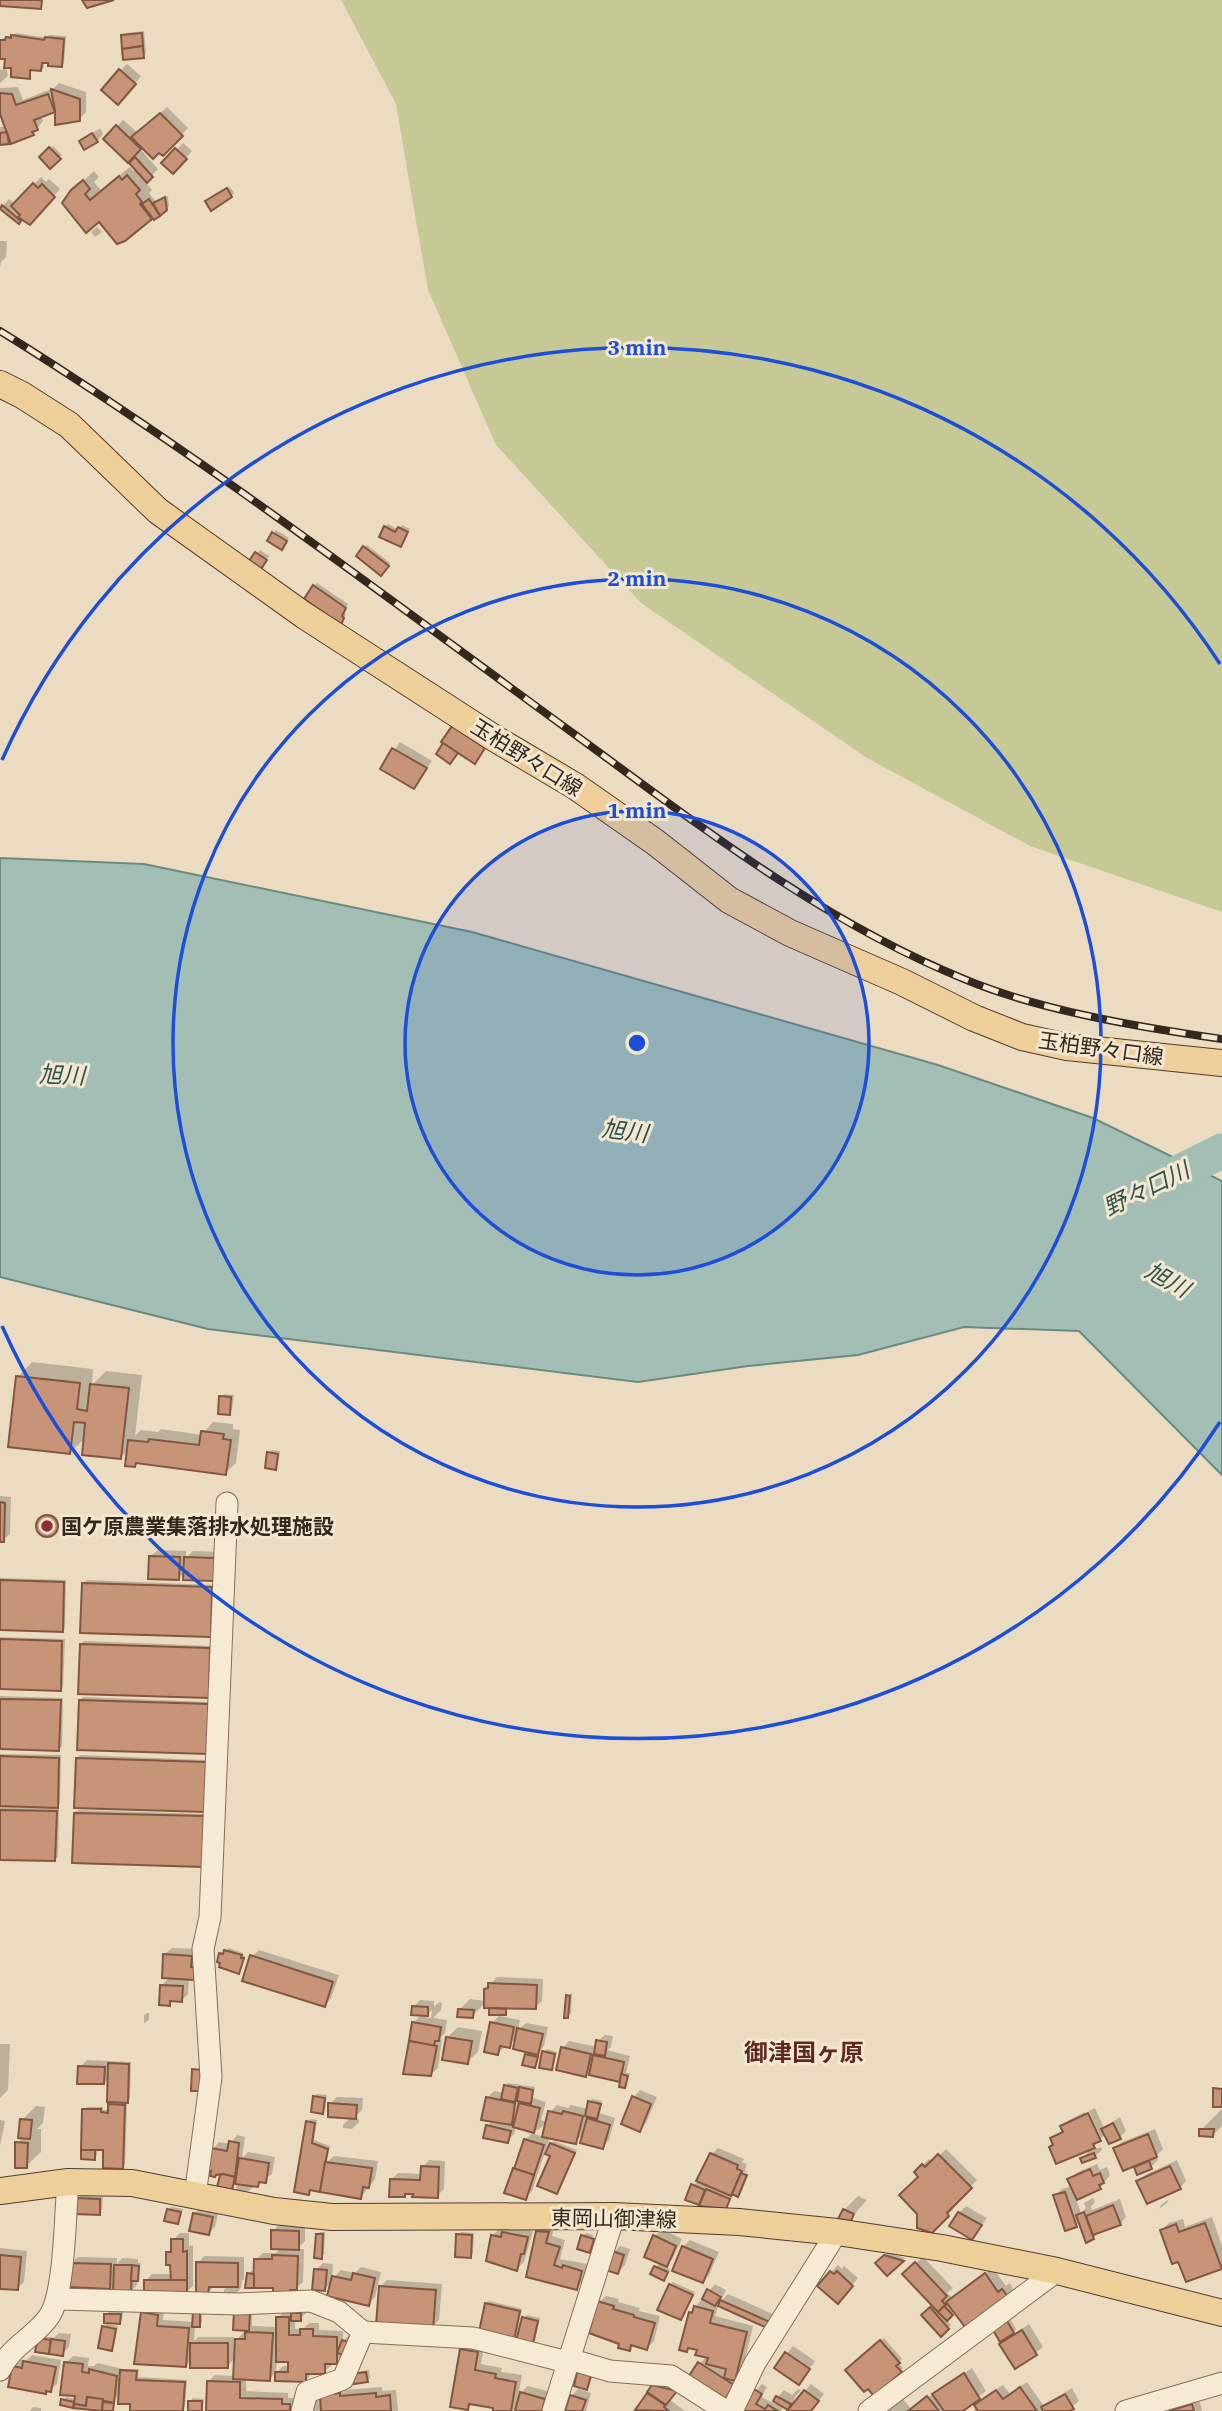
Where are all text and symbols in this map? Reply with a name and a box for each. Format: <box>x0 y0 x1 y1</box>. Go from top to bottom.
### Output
text: 3 min <box>608 333 666 361</box>
text: 2 min <box>608 564 666 592</box>
street label: 玉柏野々口線 <box>466 712 588 802</box>
text: 1 min <box>608 796 666 824</box>
street label: 玉柏野々口線 <box>1037 1025 1165 1071</box>
centre of rings <box>625 1031 649 1055</box>
water label: 旭川 <box>38 1058 89 1090</box>
water label: 旭川 <box>600 1112 653 1148</box>
water label: 野々口川 <box>1098 1153 1197 1222</box>
water label: 旭川 <box>1141 1255 1198 1305</box>
place label: 国ケ原農業集落排水処理施設 <box>61 1512 334 1540</box>
marker: 国ケ原農業集落排水処理施設 <box>39 1518 55 1534</box>
district label: 御津国ヶ原 <box>744 2036 864 2068</box>
street label: 東岡山御津線 <box>551 2203 677 2233</box>

